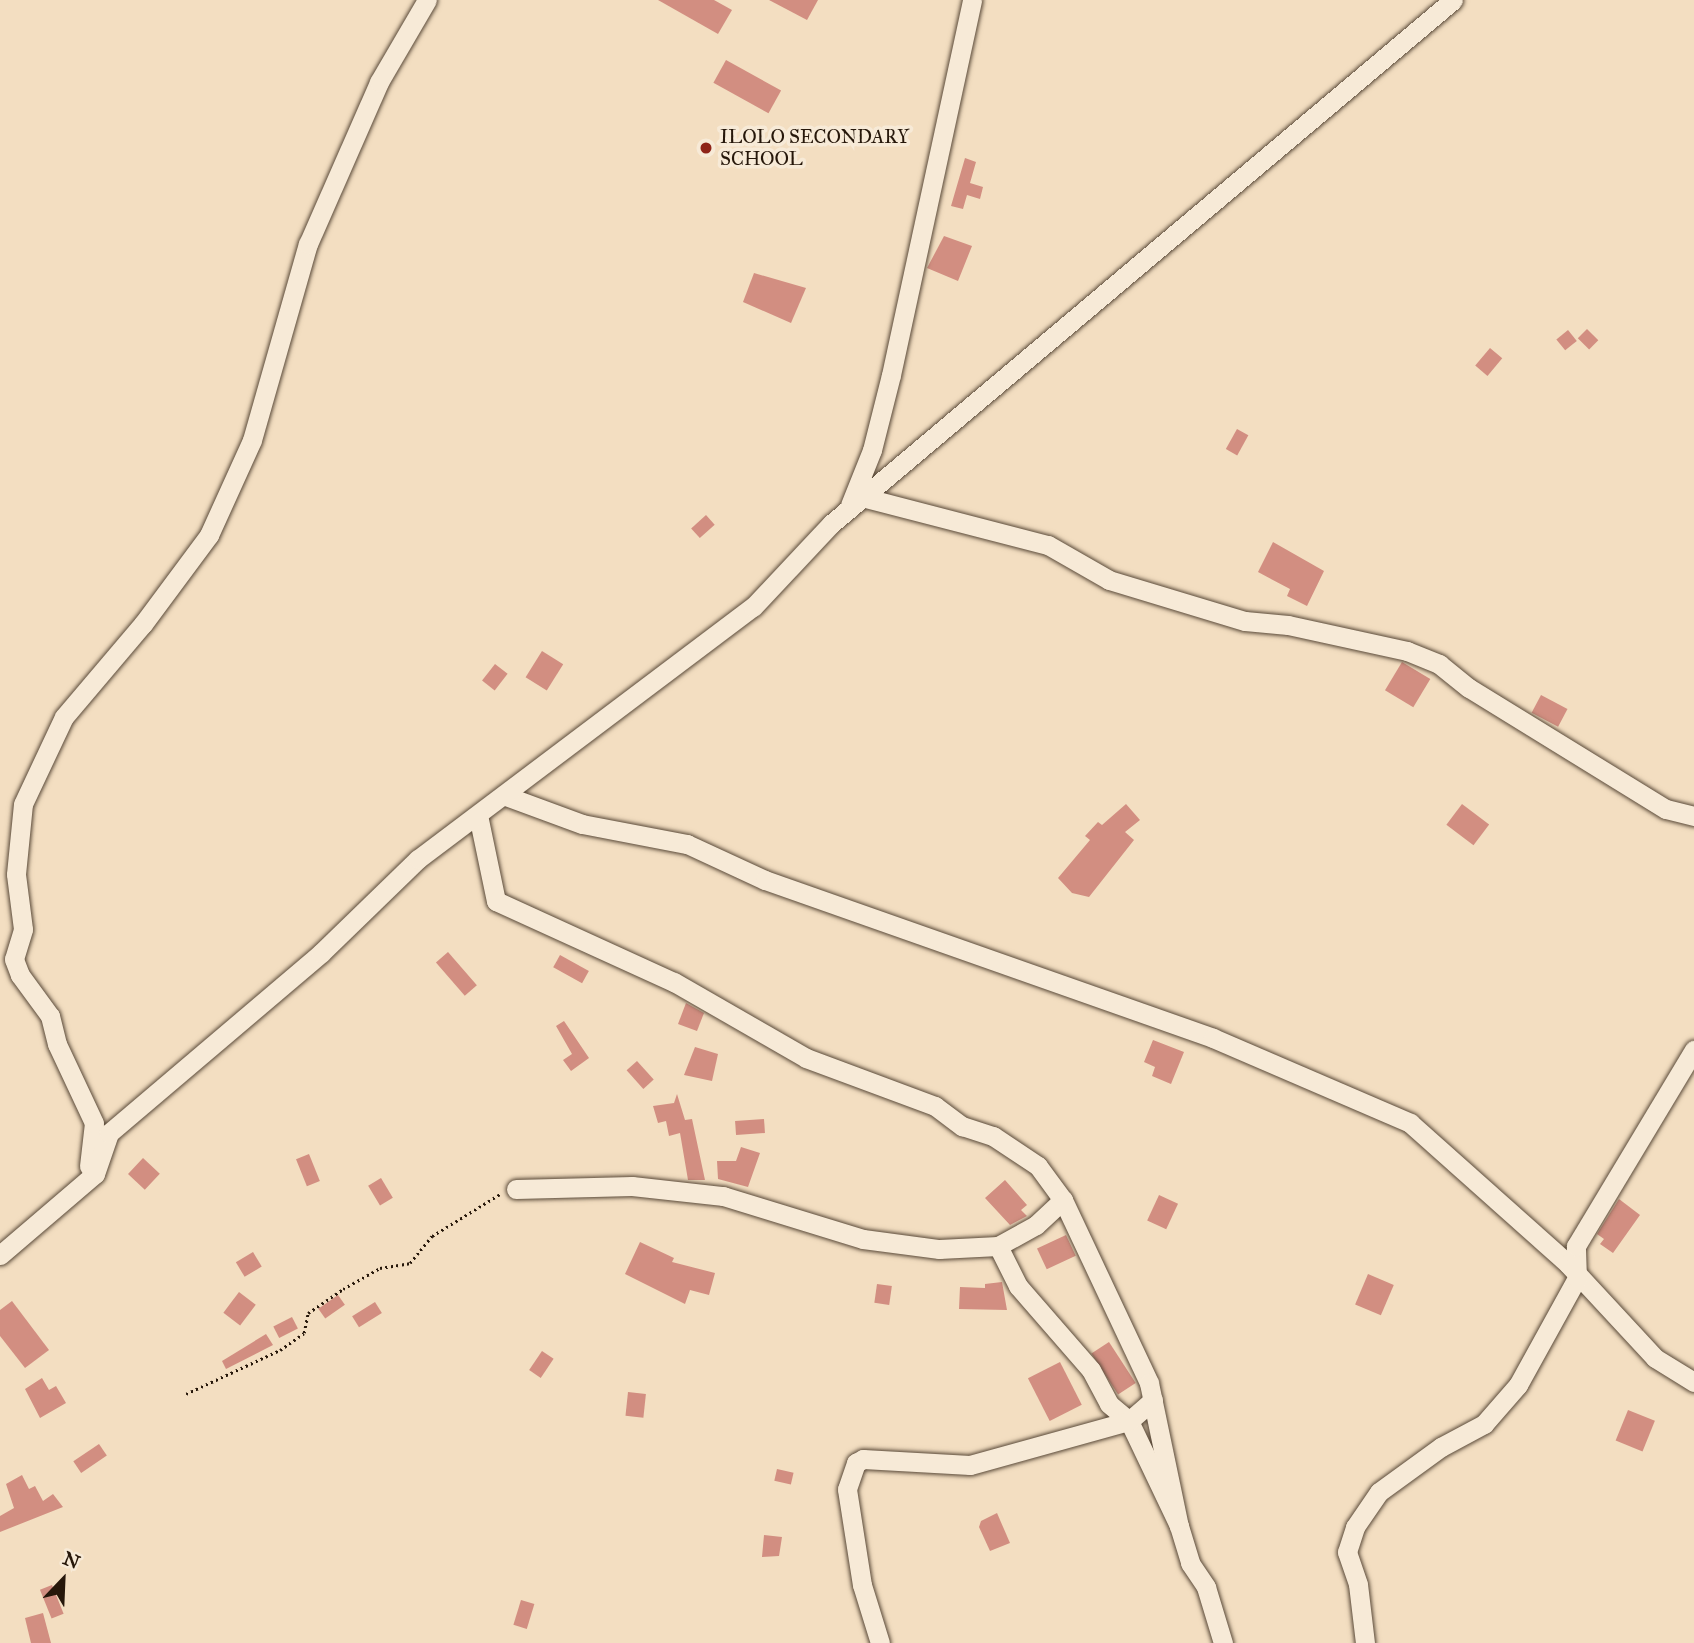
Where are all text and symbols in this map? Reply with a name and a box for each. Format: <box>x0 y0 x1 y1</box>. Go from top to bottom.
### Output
place label: ILOLO SECONDARY SCHOOL <box>720 126 909 170</box>
marker: ILOLO SECONDARY SCHOOL <box>698 140 714 156</box>
north arrow <box>28 1545 98 1615</box>
text: N <box>59 1546 83 1574</box>

